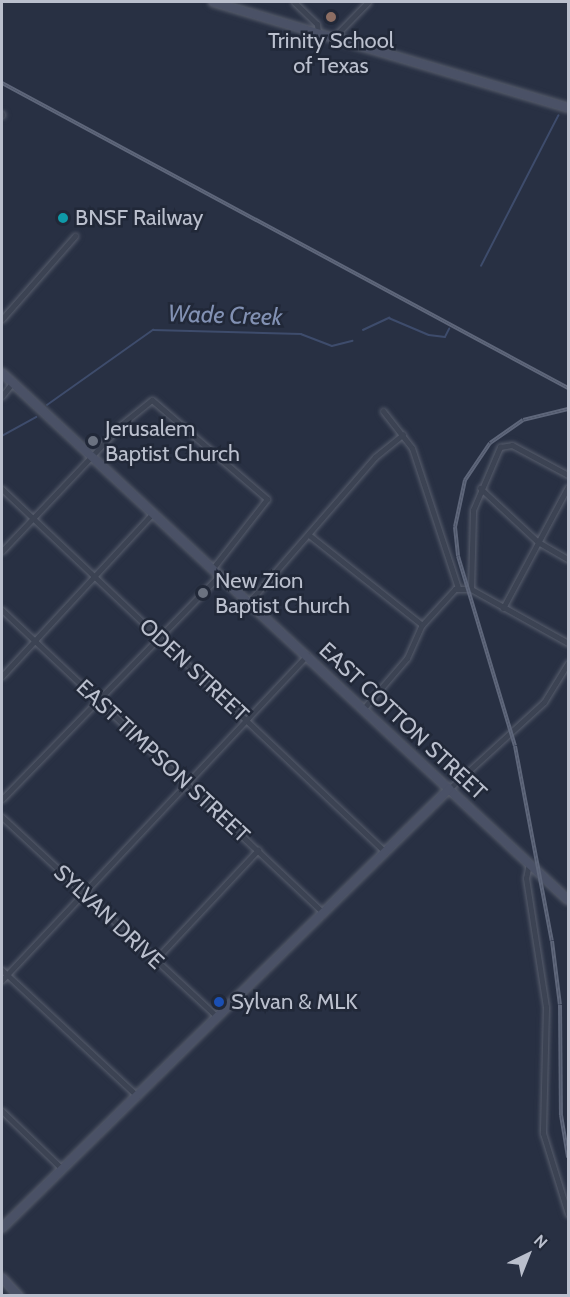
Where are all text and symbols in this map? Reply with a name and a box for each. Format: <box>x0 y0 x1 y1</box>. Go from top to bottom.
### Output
marker: Trinity School of Texas <box>324 10 338 24</box>
place label: Trinity School of Texas <box>268 27 394 78</box>
place label: BNSF Railway <box>75 205 203 231</box>
marker: BNSF Railway <box>56 211 70 225</box>
water label: Wade Creek <box>167 299 283 331</box>
place label: Jerusalem Baptist Church <box>105 415 240 466</box>
marker: Jerusalem Baptist Church <box>86 434 100 448</box>
place label: New Zion Baptist Church <box>215 567 350 618</box>
marker: New Zion Baptist Church <box>196 586 210 600</box>
street label: ODEN STREET <box>134 613 254 727</box>
street label: EAST COTTON STREET <box>314 637 492 805</box>
street label: EAST TIMPSON STREET <box>71 674 255 848</box>
street label: SYLVAN DRIVE <box>48 859 170 975</box>
place label: Sylvan & MLK <box>231 989 358 1015</box>
marker: Sylvan & MLK <box>212 995 226 1009</box>
north arrow <box>498 1225 558 1285</box>
text: N <box>530 1231 551 1252</box>

